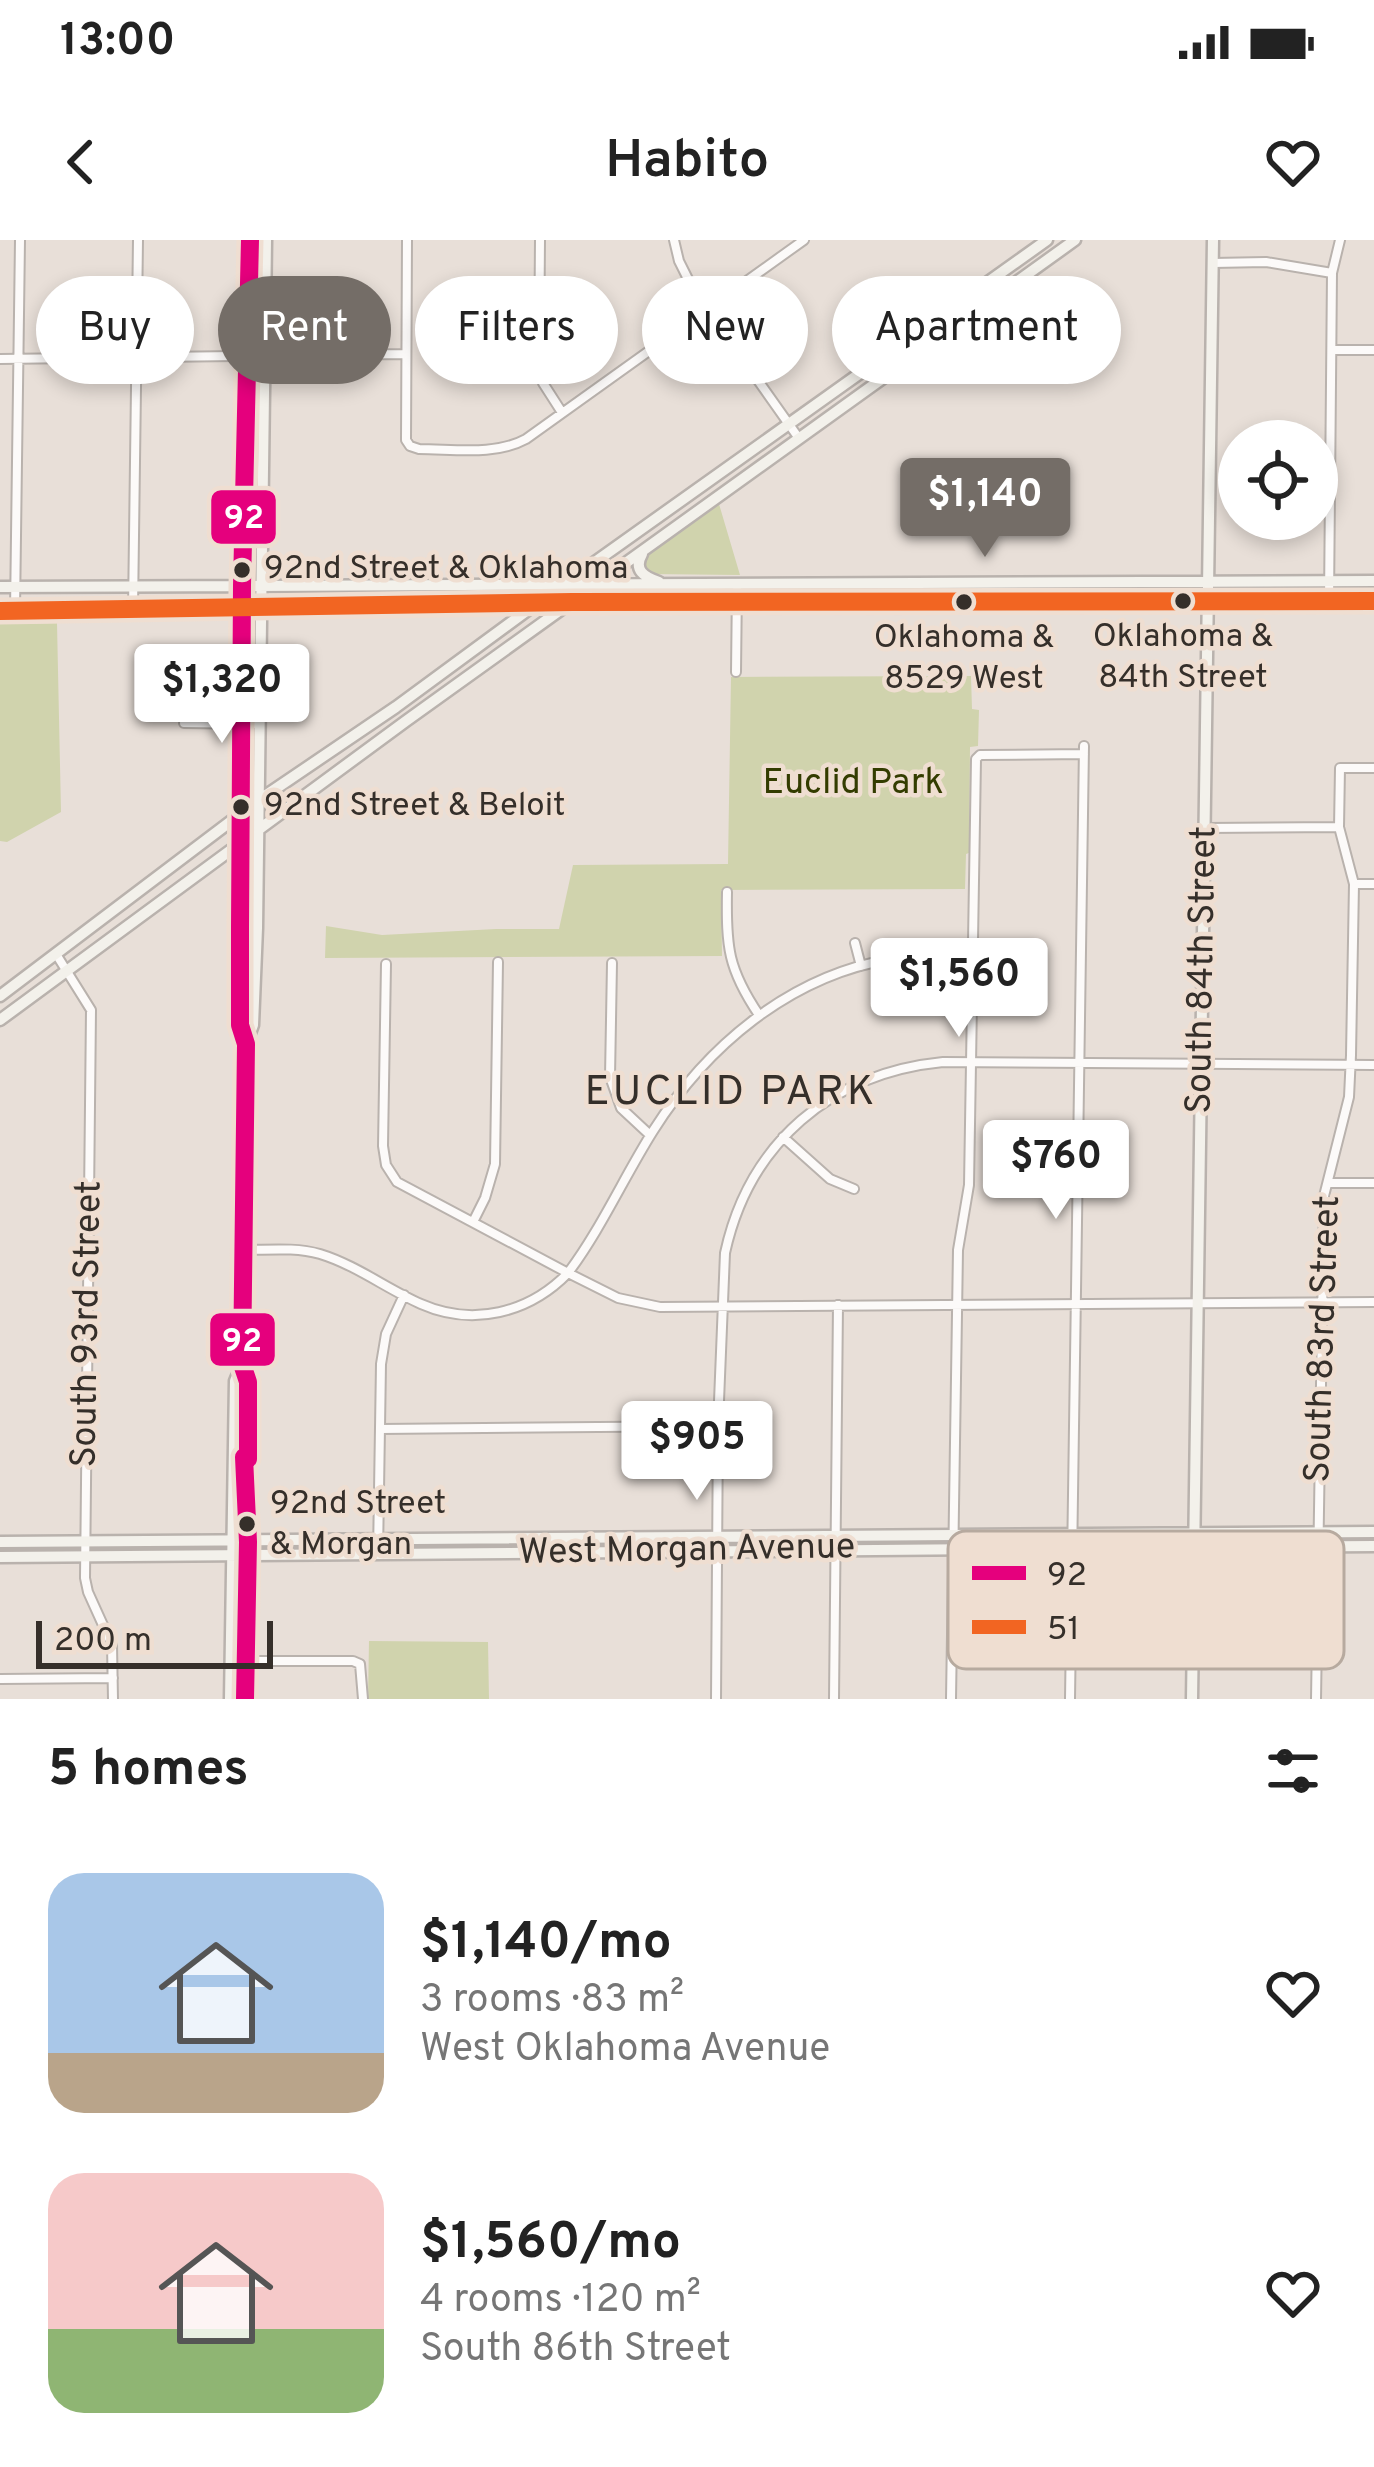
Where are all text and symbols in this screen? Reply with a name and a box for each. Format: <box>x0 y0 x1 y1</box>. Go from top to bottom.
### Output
text: 13:00 <box>60 14 175 71</box>
text: Habito <box>605 128 769 197</box>
icon: back <box>48 129 114 195</box>
icon: heart <box>1260 129 1326 195</box>
chip: Buy <box>36 276 194 384</box>
chip: Rent <box>218 276 391 384</box>
chip: Filters <box>415 276 618 384</box>
chip: New <box>642 276 808 384</box>
chip: Apartment <box>832 276 1121 384</box>
map controls <box>1218 420 1338 540</box>
button: locate <box>1218 420 1338 540</box>
pin: $1,140 <box>887 458 1083 560</box>
text: $1,140 <box>927 472 1043 521</box>
line badge: 92 <box>209 488 278 546</box>
text: 92 <box>224 499 264 541</box>
place label: 92nd Street & Oklahoma <box>264 549 628 591</box>
marker: 92nd Street & Oklahoma <box>231 559 253 581</box>
marker: Oklahoma & 84th Street <box>1172 590 1194 612</box>
marker: Oklahoma & 8529 West <box>953 591 975 613</box>
place label: Oklahoma & 84th Street <box>1093 617 1273 700</box>
place label: Oklahoma & 8529 West <box>874 618 1054 701</box>
pin: $1,320 <box>124 644 320 746</box>
text: $1,320 <box>161 658 283 707</box>
park label: Euclid Park <box>762 761 944 807</box>
place label: 92nd Street & Beloit <box>264 786 566 828</box>
marker: 92nd Street & Beloit <box>230 796 252 818</box>
street label: South 84th Street <box>1177 826 1229 1114</box>
pin: $1,560 <box>861 938 1057 1040</box>
text: $1,560 <box>898 952 1020 1001</box>
district label: EUCLID PARK <box>584 1067 878 1120</box>
pin: $760 <box>985 1120 1127 1222</box>
text: $760 <box>1010 1134 1102 1183</box>
street label: South 93rd Street <box>62 1180 114 1468</box>
street label: South 83rd Street <box>1296 1195 1352 1483</box>
line badge: 92 <box>208 1311 277 1368</box>
text: 92 <box>222 1322 262 1364</box>
pin: $905 <box>626 1401 768 1503</box>
text: $905 <box>648 1415 746 1464</box>
place label: 92nd Street & Morgan <box>270 1484 446 1567</box>
marker: 92nd Street & Morgan <box>236 1513 258 1535</box>
street label: West Morgan Avenue <box>518 1525 856 1577</box>
legend <box>948 1531 1344 1669</box>
text: 92 <box>1047 1556 1087 1598</box>
text: 51 <box>1047 1610 1080 1652</box>
scale bar <box>36 1615 273 1668</box>
text: 200 m <box>54 1621 152 1663</box>
icon: filters <box>1260 1738 1326 1804</box>
text: 5 homes <box>48 1739 249 1804</box>
text: $1,140/mo <box>420 1912 672 1977</box>
icon: home <box>144 1921 288 2065</box>
icon: heart <box>1260 1960 1326 2026</box>
text: 3 rooms · 83 m² <box>420 1977 684 2026</box>
text: West Oklahoma Avenue <box>420 2026 830 2075</box>
text: $1,560/mo <box>420 2212 681 2277</box>
icon: home <box>144 2221 288 2365</box>
icon: heart <box>1260 2260 1326 2326</box>
text: 4 rooms · 120 m² <box>420 2277 701 2326</box>
text: South 86th Street <box>420 2326 731 2375</box>

